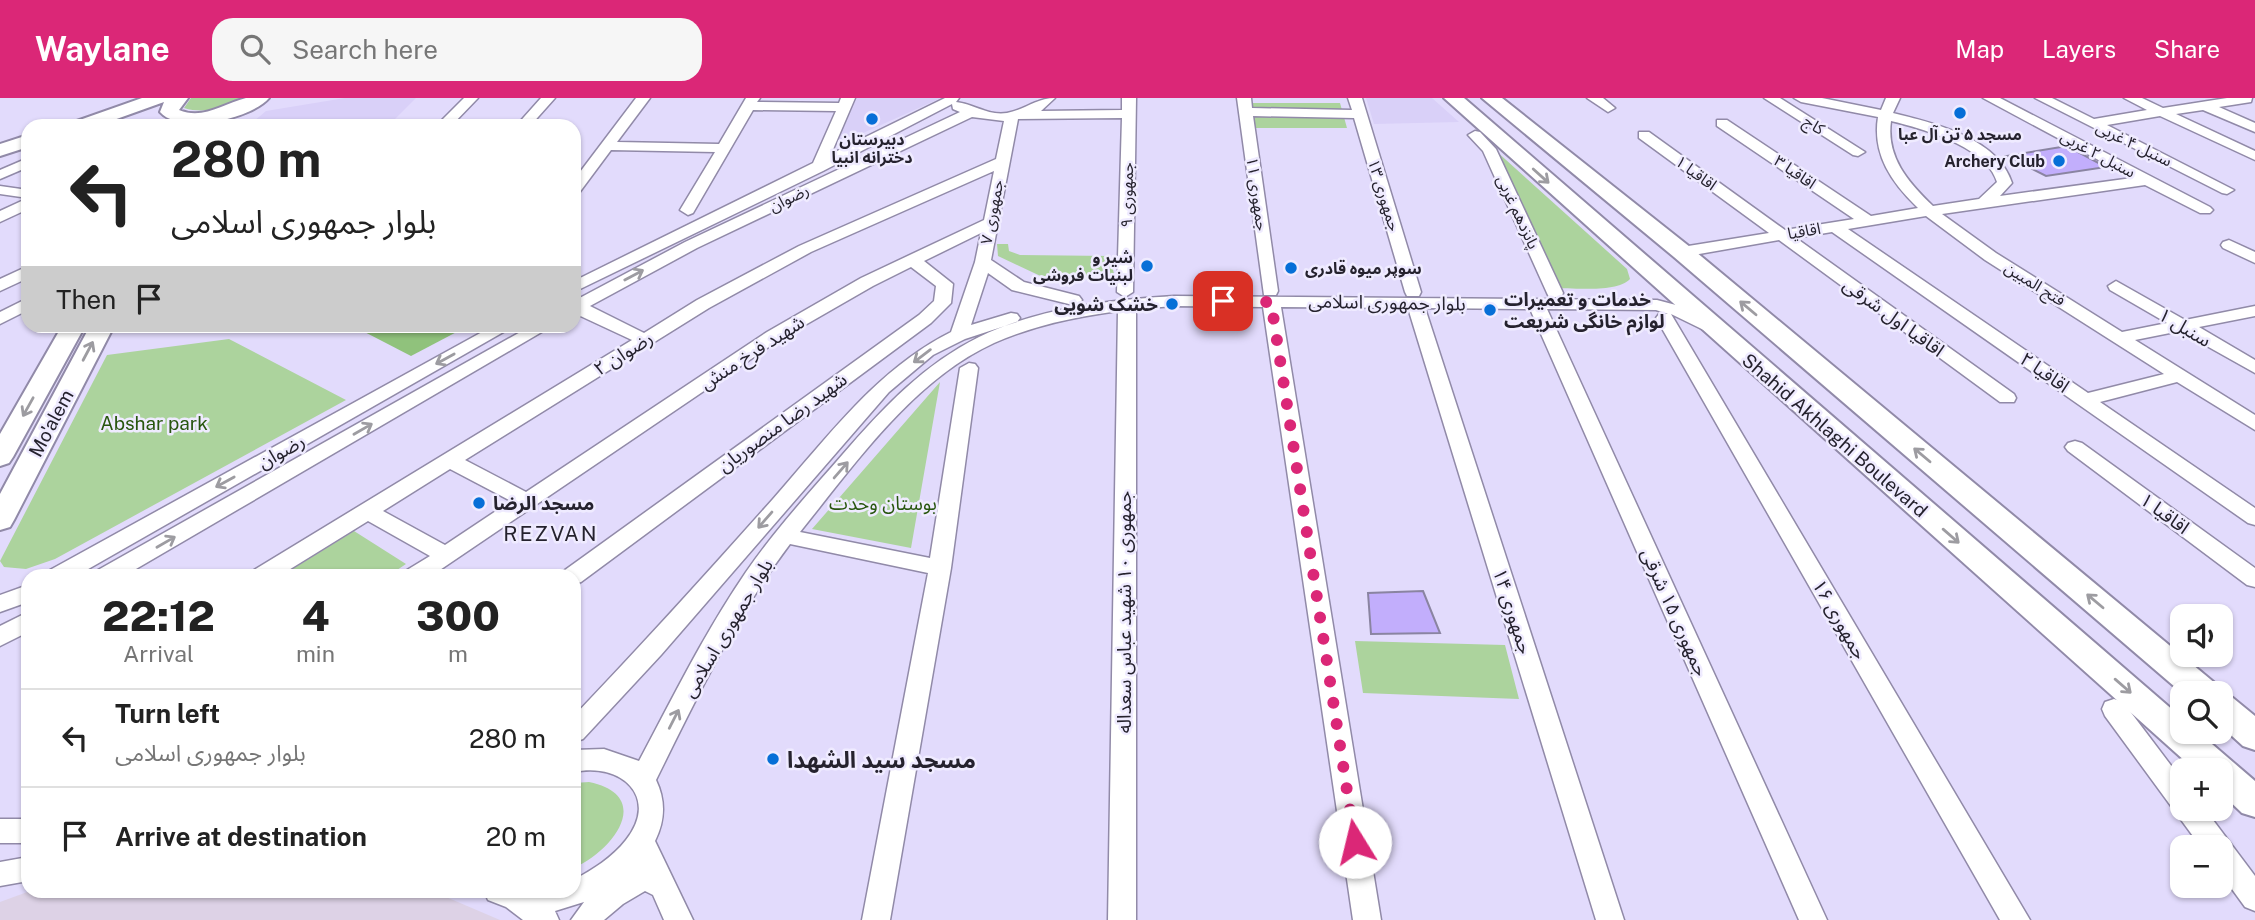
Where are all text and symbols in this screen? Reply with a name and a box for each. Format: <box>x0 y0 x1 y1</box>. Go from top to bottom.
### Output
search box <box>212 18 702 81</box>
text: Waylane <box>35 30 170 68</box>
icon: search <box>236 30 274 68</box>
text: Search here <box>292 34 438 65</box>
text: Map <box>1955 35 2004 63</box>
text: Layers <box>2042 35 2116 63</box>
text: Share <box>2154 35 2220 63</box>
marker: مسجد ۵ تن آل عبا <box>1952 105 1968 121</box>
marker: دبیرستان دخترانه انبیا <box>864 111 880 127</box>
street label: کاج <box>1798 111 1828 142</box>
street label: سنبل ۴ غربی <box>2093 117 2175 171</box>
place label: مسجد ۵ تن آل عبا <box>1898 124 2022 144</box>
street label: سنبل ۲ غربی <box>2057 126 2139 182</box>
text: 280 m <box>171 130 321 188</box>
place label: دبیرستان دخترانه انبیا <box>832 130 912 167</box>
icon: left <box>56 147 147 238</box>
street label: اقاقیا ۳ <box>1770 151 1820 193</box>
street label: اقاقیا ۱ <box>1672 152 1720 194</box>
place label: Archery Club <box>1944 152 2045 171</box>
marker: Archery Club <box>2051 153 2067 169</box>
street label: جمهوری ۱۱ <box>1242 156 1272 232</box>
street label: جمهوری ۱۳ <box>1364 157 1404 233</box>
street label: جمهوری ۹ <box>1117 162 1137 228</box>
one-way arrow <box>1532 168 1550 184</box>
street label: پانزدهم غربی <box>1490 172 1543 253</box>
street label: جمهوری ۷ <box>976 178 1008 246</box>
street label: رضوان <box>766 180 812 216</box>
text: بلوار جمهوری اسلامی <box>171 203 436 240</box>
street label: اقاقیا <box>1786 219 1822 243</box>
place label: شیر و لبنیات فروشی <box>1033 248 1133 285</box>
marker: شیر و لبنیات فروشی <box>1139 258 1155 274</box>
street label: فتح المبین <box>2000 258 2069 313</box>
place label: سوپر میوه قادری <box>1305 259 1422 278</box>
marker: سوپر میوه قادری <box>1283 260 1299 276</box>
one-way arrow <box>623 268 644 282</box>
pin <box>1193 271 1253 331</box>
street label: اقاقیا اول شرقی <box>1839 273 1949 362</box>
icon: arrive <box>130 280 168 318</box>
icon: arrive <box>1204 282 1242 320</box>
text: Then <box>56 284 116 315</box>
place label: خدمات و تعمیرات لوازم خانگی شریعت <box>1504 288 1665 336</box>
street label: بلوار جمهوری اسلامی <box>1308 290 1466 315</box>
place label: خشک شویی <box>1054 293 1158 315</box>
marker: خشک شویی <box>1164 296 1180 312</box>
one-way arrow <box>1739 300 1757 316</box>
marker: خدمات و تعمیرات لوازم خانگی شریعت <box>1482 302 1498 318</box>
street label: سنبل ۱ <box>2154 303 2215 352</box>
street label: شهید فرخ منش <box>696 310 810 396</box>
street label: رضوان ۲ <box>589 326 657 381</box>
one-way arrow <box>82 341 96 362</box>
street label: اقاقیا ۲ <box>2016 347 2074 397</box>
one-way arrow <box>913 349 932 363</box>
street label: Shahid Akhlaghi Boulevard <box>1738 349 1932 521</box>
one-way arrow <box>436 352 456 366</box>
street label: شهید رضا منصوریان <box>713 368 851 477</box>
street label: Mo'alem <box>24 386 78 460</box>
one-way arrow <box>21 396 35 416</box>
park label: Abshar park <box>100 412 208 434</box>
one-way arrow <box>352 422 373 435</box>
street label: رضوان <box>254 429 309 474</box>
one-way arrow <box>1913 447 1931 463</box>
one-way arrow <box>833 461 848 479</box>
one-way arrow <box>216 475 236 489</box>
street label: اقاقیا ۱ <box>2136 488 2194 538</box>
street label: جمهوری ۱۰ شهید عباس سعداله <box>1113 491 1136 733</box>
place label: مسجد الرضا <box>493 492 594 515</box>
park label: بوستان وحدت <box>829 492 937 515</box>
marker: مسجد الرضا <box>471 495 487 511</box>
one-way arrow <box>757 511 773 529</box>
district label: REZVAN <box>503 521 599 546</box>
one-way arrow <box>1942 528 1960 544</box>
one-way arrow <box>155 535 175 549</box>
street label: جمهوری ۱۵ شرقی <box>1636 545 1713 680</box>
street label: بلوار جمهوری اسلامی <box>677 555 778 702</box>
street label: جمهوری ۱۴ <box>1488 565 1537 657</box>
street label: جمهوری ۱۶ <box>1807 575 1872 663</box>
text: 22:12 <box>102 591 215 640</box>
text: 4 <box>301 591 330 640</box>
text: 300 <box>416 591 500 640</box>
one-way arrow <box>2087 594 2105 609</box>
map controls <box>2170 604 2233 898</box>
button: sound <box>2170 604 2233 667</box>
text: Arrival <box>123 640 194 667</box>
text: min <box>296 640 335 667</box>
text: m <box>448 640 468 667</box>
one-way arrow <box>2113 678 2131 694</box>
button: search <box>2170 681 2233 744</box>
text: Turn left <box>115 698 220 729</box>
one-way arrow <box>668 709 682 730</box>
icon: left <box>56 719 94 757</box>
text: 280 m <box>469 723 546 754</box>
text: بلوار جمهوری اسلامی <box>115 739 306 766</box>
place label: مسجد سید الشهدا <box>787 746 976 773</box>
marker: مسجد سید الشهدا <box>765 751 781 767</box>
button: + <box>2170 758 2233 821</box>
position arrow <box>1318 805 1392 879</box>
icon: arrive <box>56 817 94 855</box>
text: Arrive at destination <box>115 821 367 852</box>
text: 20 m <box>486 821 546 852</box>
button: − <box>2170 835 2233 898</box>

